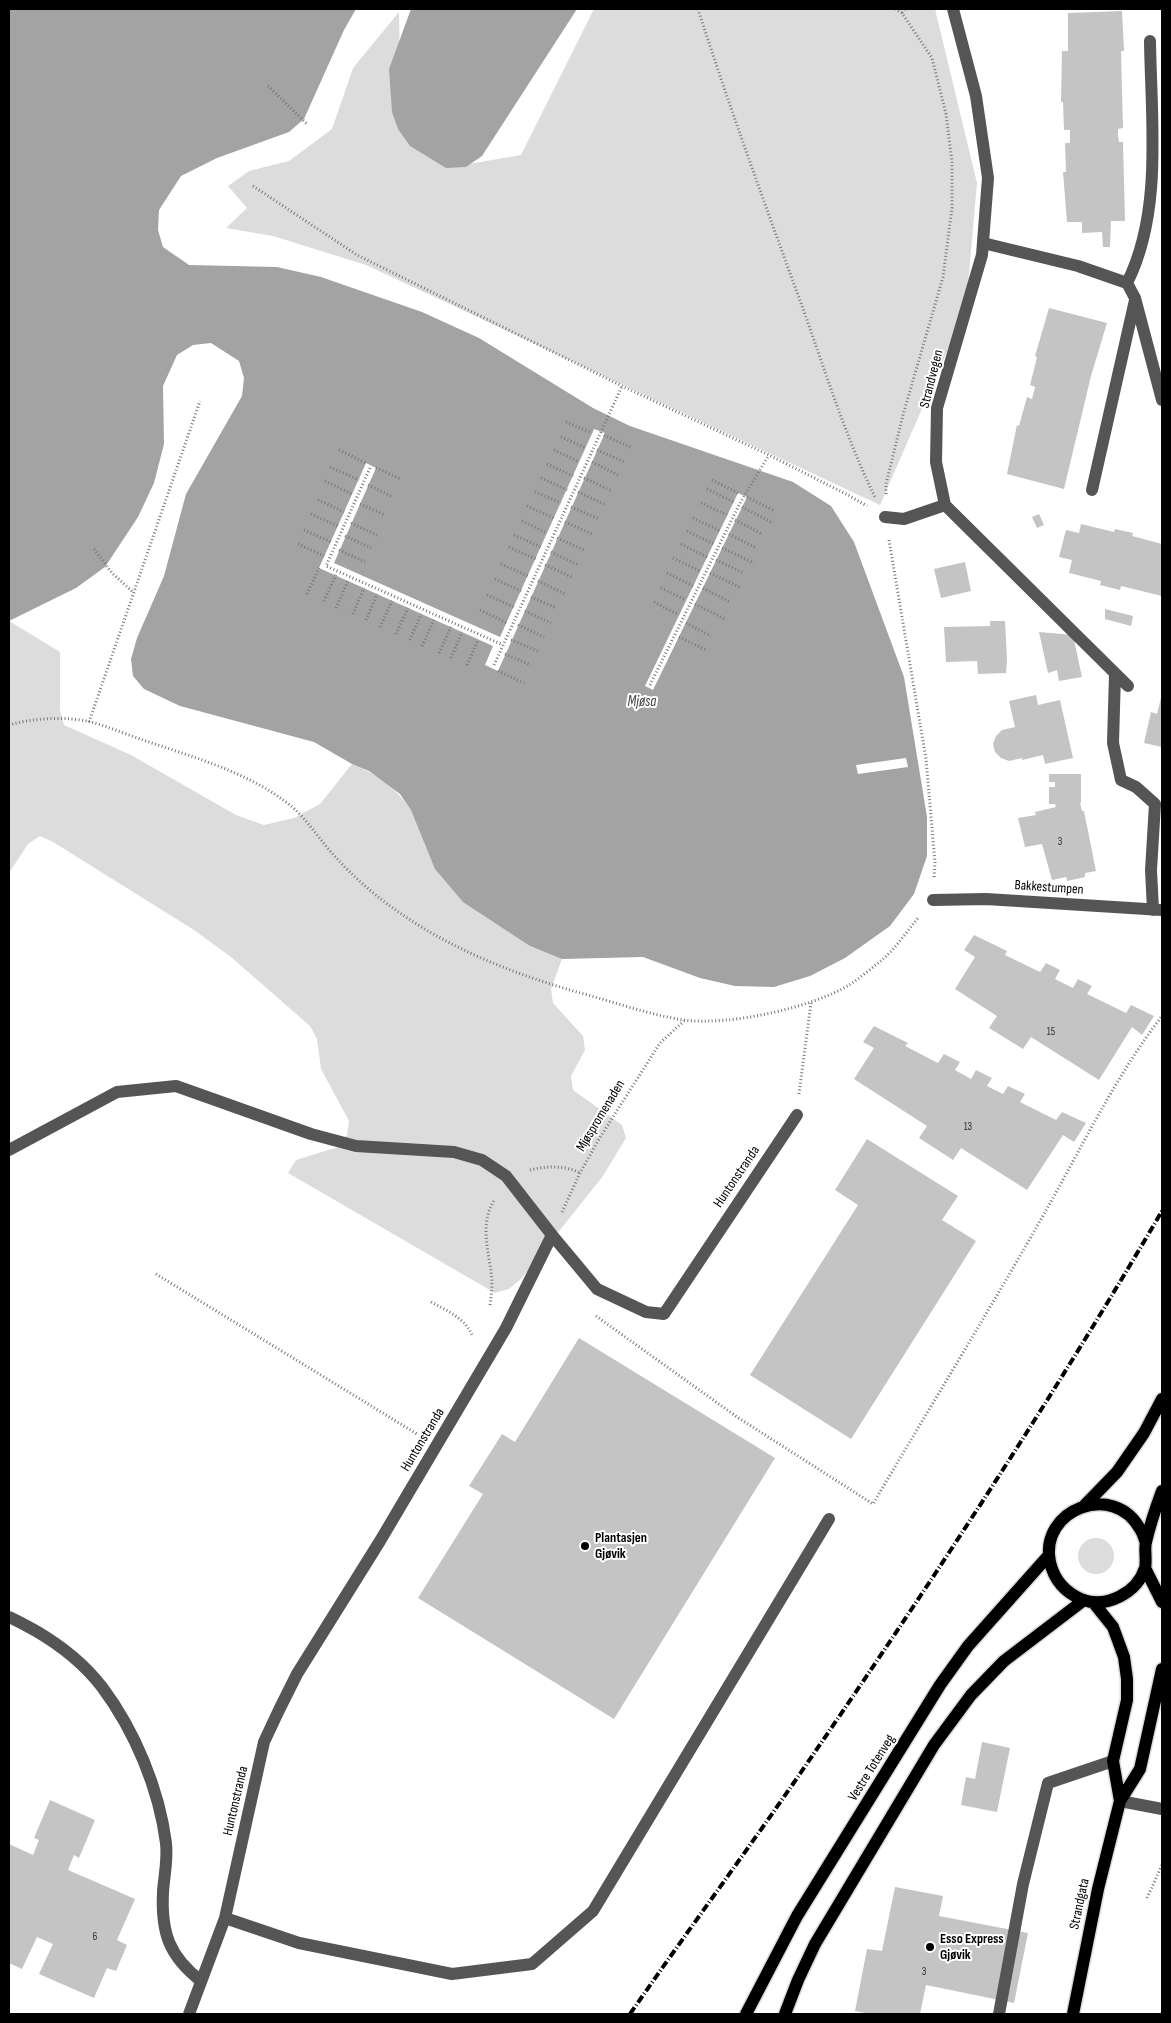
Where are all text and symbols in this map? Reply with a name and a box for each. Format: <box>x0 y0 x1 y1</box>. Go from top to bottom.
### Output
street label: Strandvegen <box>917 348 947 410</box>
water label: Mjøsa <box>628 693 656 711</box>
house number: 3 <box>1058 835 1062 849</box>
street label: Bakkestumpen <box>1014 877 1084 899</box>
house number: 15 <box>1047 1025 1055 1039</box>
street label: Mjøspromenaden <box>573 1077 629 1155</box>
house number: 13 <box>964 1120 972 1134</box>
street label: Huntonstranda <box>710 1143 764 1211</box>
street label: Huntonstranda <box>398 1405 448 1475</box>
place label: Plantasjen Gjøvik <box>595 1530 647 1562</box>
marker: Plantasjen Gjøvik <box>579 1540 591 1552</box>
street label: Vestre Totenveg <box>845 1732 899 1804</box>
street label: Huntonstranda <box>220 1765 252 1837</box>
street label: Strandgata <box>1066 1877 1094 1931</box>
house number: 6 <box>93 1930 97 1944</box>
place label: Esso Express Gjøvik <box>940 1931 1004 1964</box>
marker: Esso Express Gjøvik <box>924 1941 936 1953</box>
house number: 3 <box>922 1965 926 1979</box>

